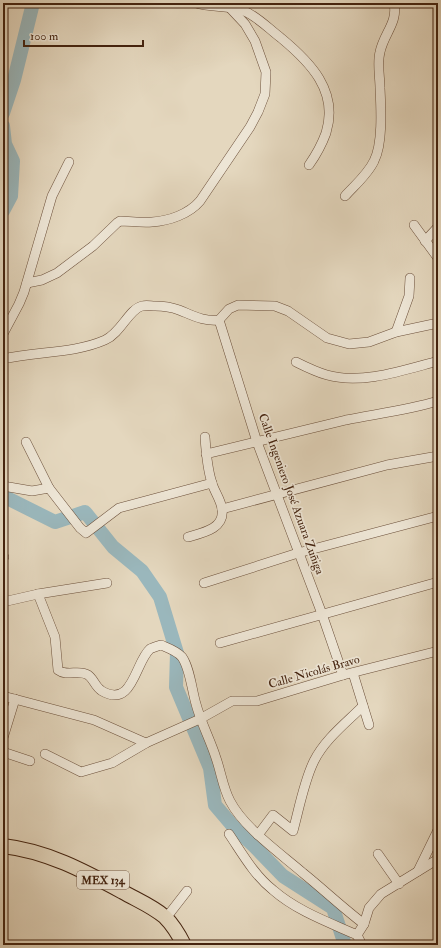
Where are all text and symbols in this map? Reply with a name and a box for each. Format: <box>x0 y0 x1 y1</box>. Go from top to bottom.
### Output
scale bar <box>24 22 143 48</box>
text: 100 m <box>30 29 59 44</box>
street label: Calle Ingeniero José Azuara Zuñiga <box>255 411 328 578</box>
street label: Calle Nicolás Bravo <box>267 652 362 692</box>
road number: MEX 134 <box>77 871 129 889</box>

